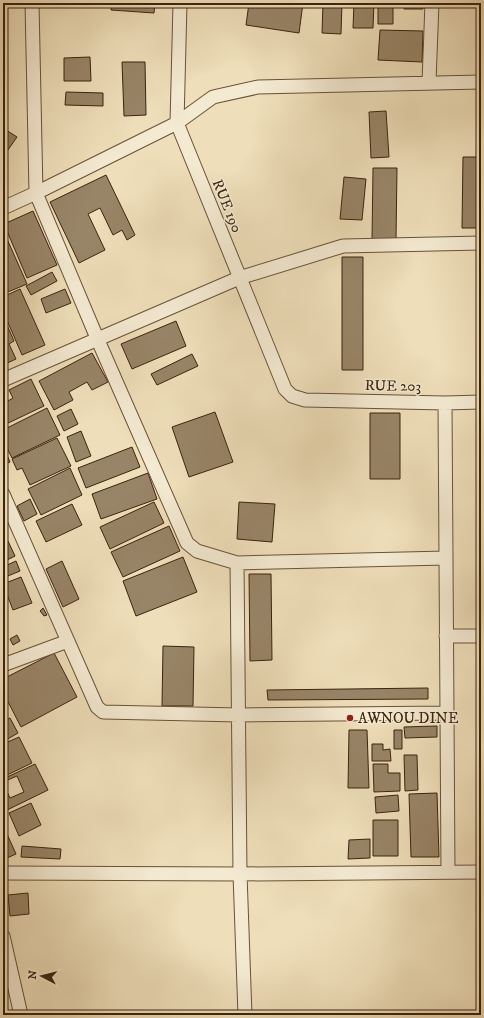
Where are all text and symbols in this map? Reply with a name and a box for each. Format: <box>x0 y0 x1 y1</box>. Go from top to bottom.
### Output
street label: RUE 190 <box>208 176 246 236</box>
street label: RUE 203 <box>365 376 421 396</box>
place label: AWNOU DINE <box>358 709 459 728</box>
marker: AWNOU DINE <box>345 713 355 723</box>
north arrow <box>22 956 62 996</box>
text: N <box>26 970 41 980</box>

